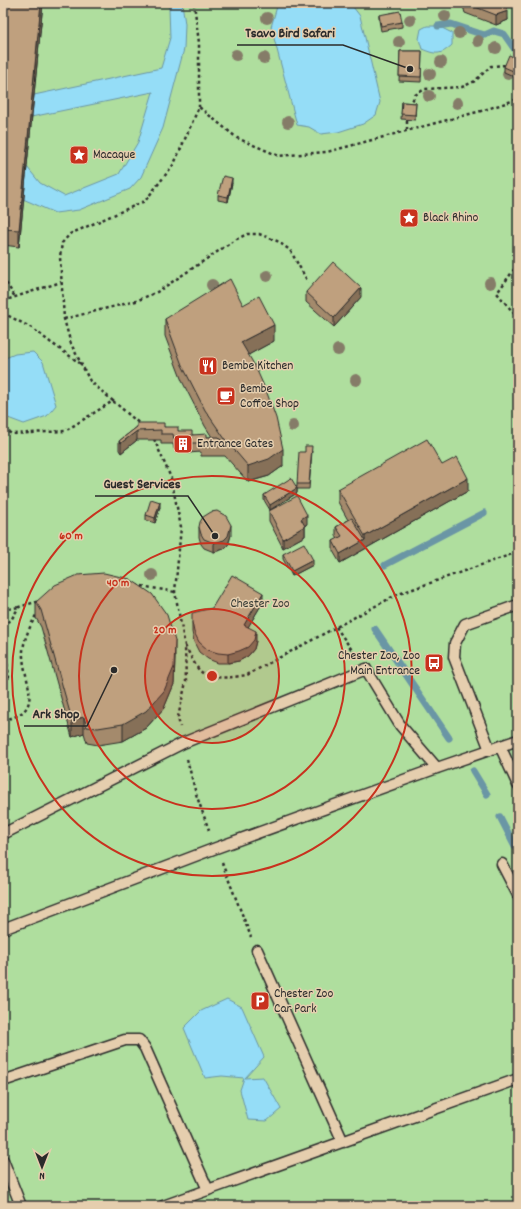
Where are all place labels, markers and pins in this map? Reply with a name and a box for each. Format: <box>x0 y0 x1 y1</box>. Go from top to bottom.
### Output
callout: Tsavo Bird Safari <box>237 19 343 45</box>
place icon: Macaque <box>68 144 90 166</box>
place label: Macaque <box>93 146 135 165</box>
place icon: Black Rhino <box>398 207 420 229</box>
place label: Black Rhino <box>423 209 479 228</box>
restaurant icon: Bembe Kitchen <box>197 355 219 377</box>
place label: Bembe Kitchen <box>222 357 293 376</box>
place label: Bembe Coffoe Shop <box>240 380 299 414</box>
cafe icon: Bembe Coffoe Shop <box>215 385 237 407</box>
building icon: Entrance Gates <box>172 433 194 455</box>
place label: Entrance Gates <box>197 435 273 454</box>
callout: Guest Services <box>95 470 188 496</box>
place label: Chester Zoo, Zoo Main Entrance <box>338 647 420 681</box>
bus stop icon: Chester Zoo, Zoo Main Entrance <box>423 652 445 674</box>
centre of rings <box>205 669 219 683</box>
callout: Ark Shop <box>24 700 87 726</box>
place label: Chester Zoo Car Park <box>274 985 333 1019</box>
parking icon: Chester Zoo Car Park <box>249 990 271 1012</box>

